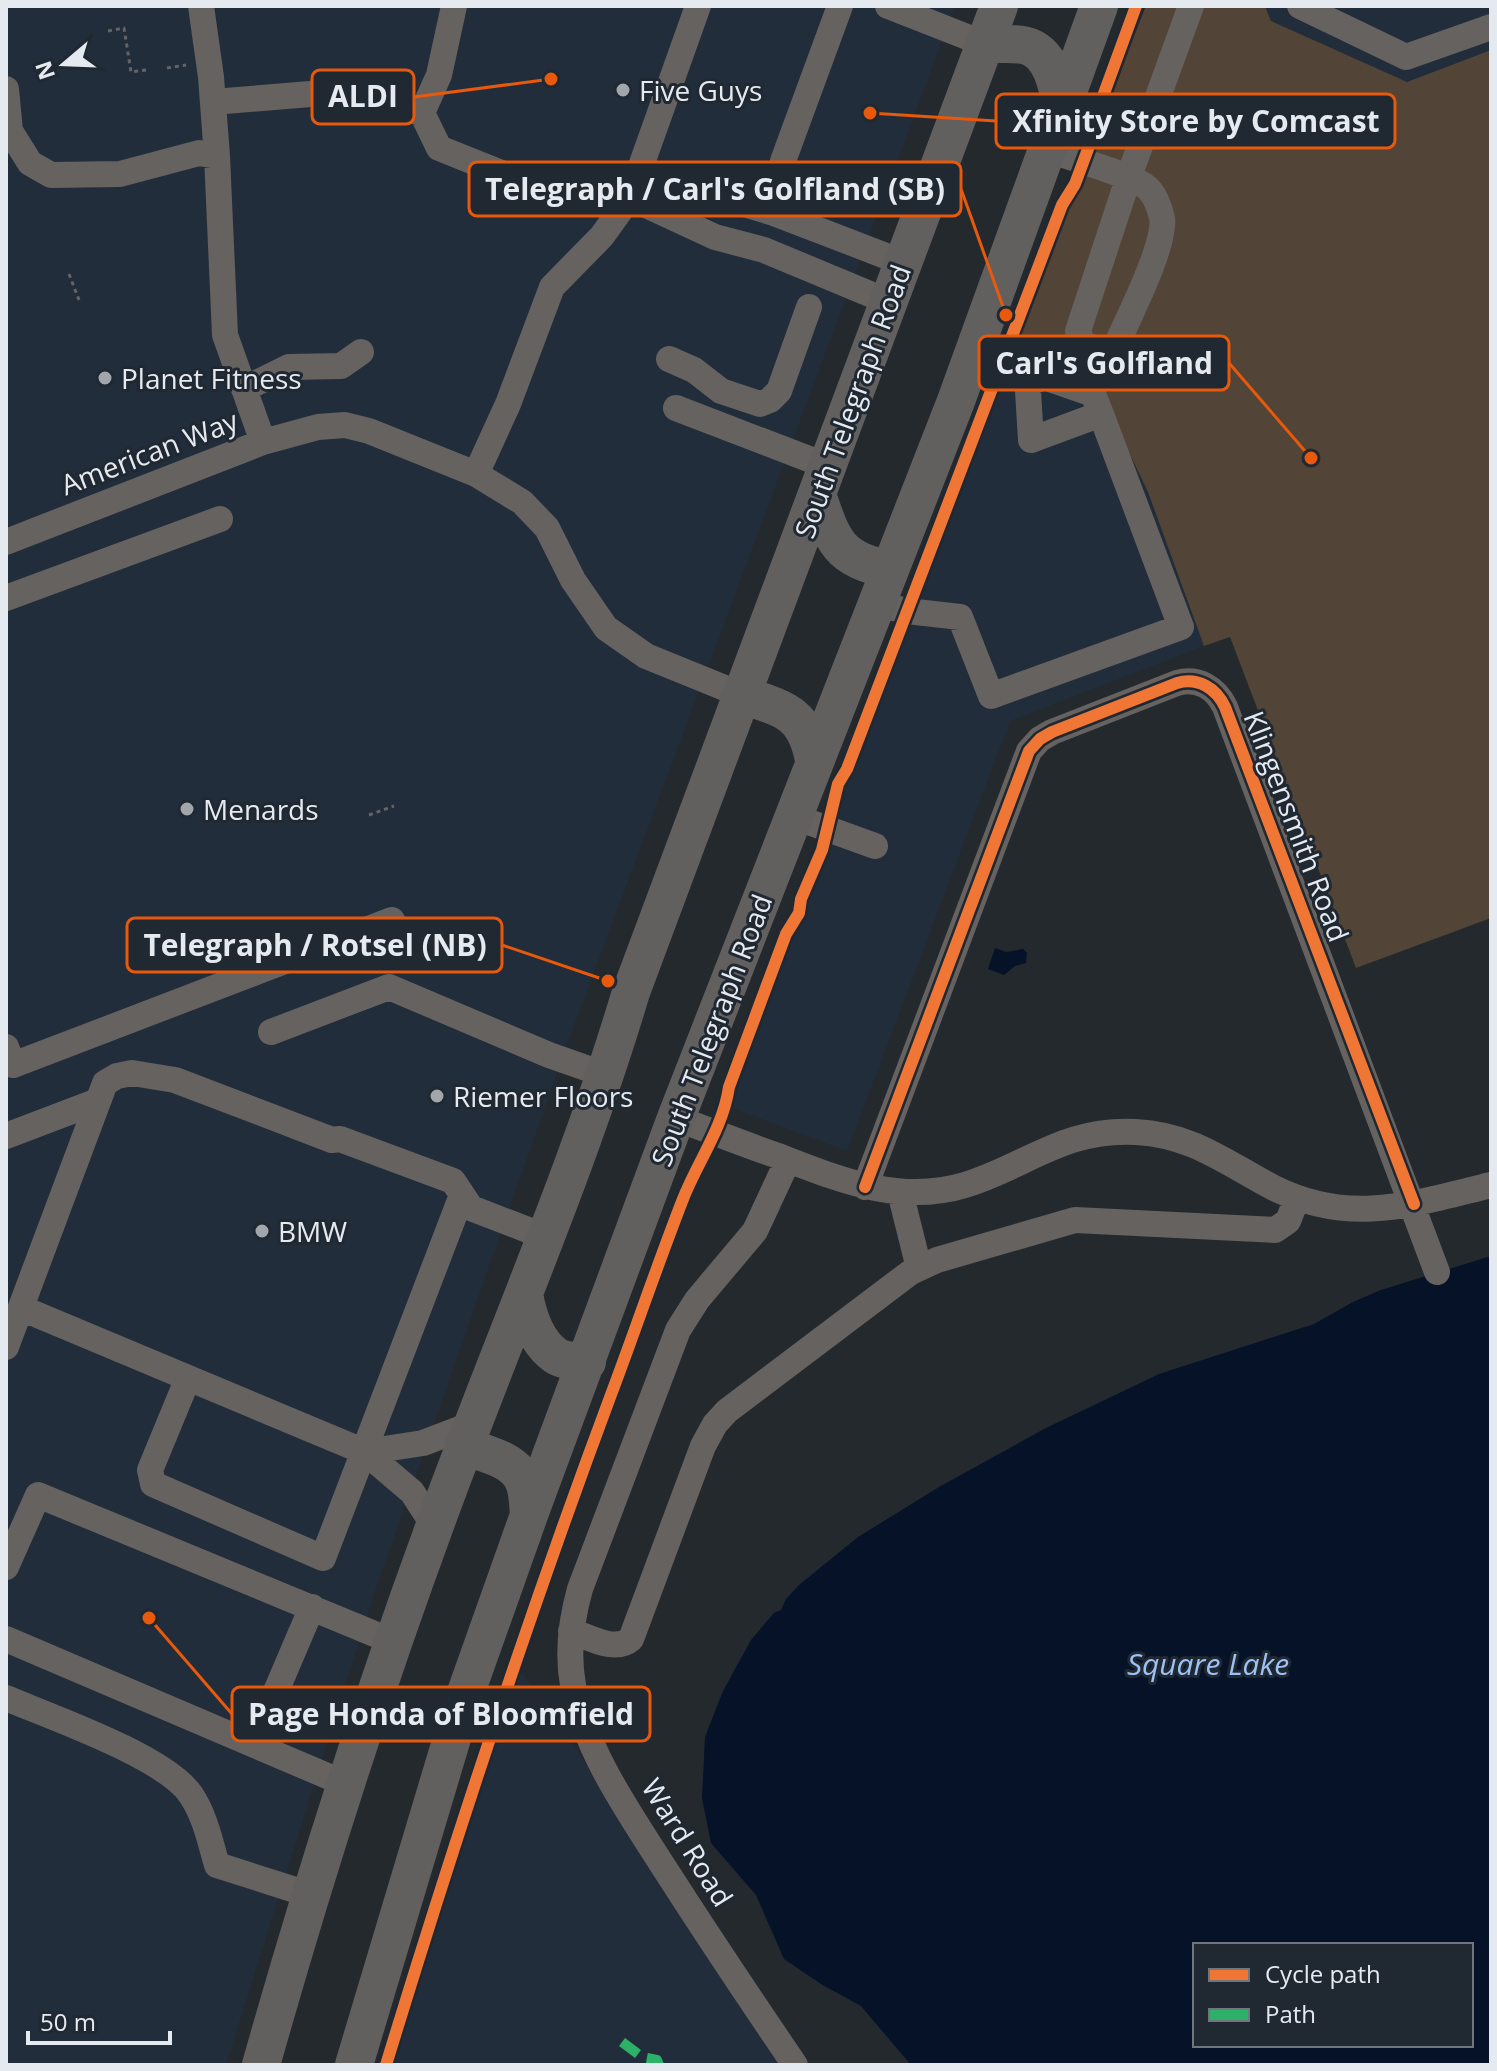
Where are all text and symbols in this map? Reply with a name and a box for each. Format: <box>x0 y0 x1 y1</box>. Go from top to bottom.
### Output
north arrow <box>24 24 104 104</box>
text: N <box>27 57 61 84</box>
callout: ALDI <box>312 70 414 124</box>
place label: Five Guys <box>639 71 762 109</box>
text: ALDI <box>328 75 398 116</box>
marker: Five Guys <box>614 81 632 99</box>
callout: Xfinity Store by Comcast <box>996 94 1395 148</box>
text: Xfinity Store by Comcast <box>1012 100 1380 141</box>
callout: Telegraph / Carl's Golfland (SB) <box>469 162 961 216</box>
text: Telegraph / Carl's Golfland (SB) <box>485 168 945 209</box>
street label: South Telegraph Road <box>785 259 919 543</box>
callout: Carl's Golfland <box>979 336 1229 390</box>
text: Carl's Golfland <box>995 342 1213 383</box>
place label: Planet Fitness <box>121 359 302 397</box>
marker: Planet Fitness <box>96 369 114 387</box>
street label: American Way <box>55 400 244 503</box>
street label: Klingensmith Road <box>1236 705 1358 947</box>
place label: Menards <box>203 790 319 828</box>
marker: Menards <box>178 800 196 818</box>
street label: South Telegraph Road <box>642 889 780 1171</box>
callout: Telegraph / Rotsel (NB) <box>127 918 502 972</box>
text: Telegraph / Rotsel (NB) <box>143 924 487 965</box>
place label: Riemer Floors <box>453 1077 633 1115</box>
marker: Riemer Floors <box>428 1087 446 1105</box>
place label: BMW <box>278 1212 347 1250</box>
marker: BMW <box>253 1222 271 1240</box>
water label: Square Lake <box>1127 1643 1289 1684</box>
callout: Page Honda of Bloomfield <box>232 1687 650 1741</box>
text: Page Honda of Bloomfield <box>248 1693 634 1734</box>
street label: Ward Road <box>634 1771 742 1913</box>
legend <box>1193 1943 1473 2047</box>
text: Cycle path <box>1265 1957 1381 1990</box>
scale bar <box>28 1995 170 2045</box>
text: Path <box>1265 1997 1316 2030</box>
text: 50 m <box>40 2005 96 2038</box>

